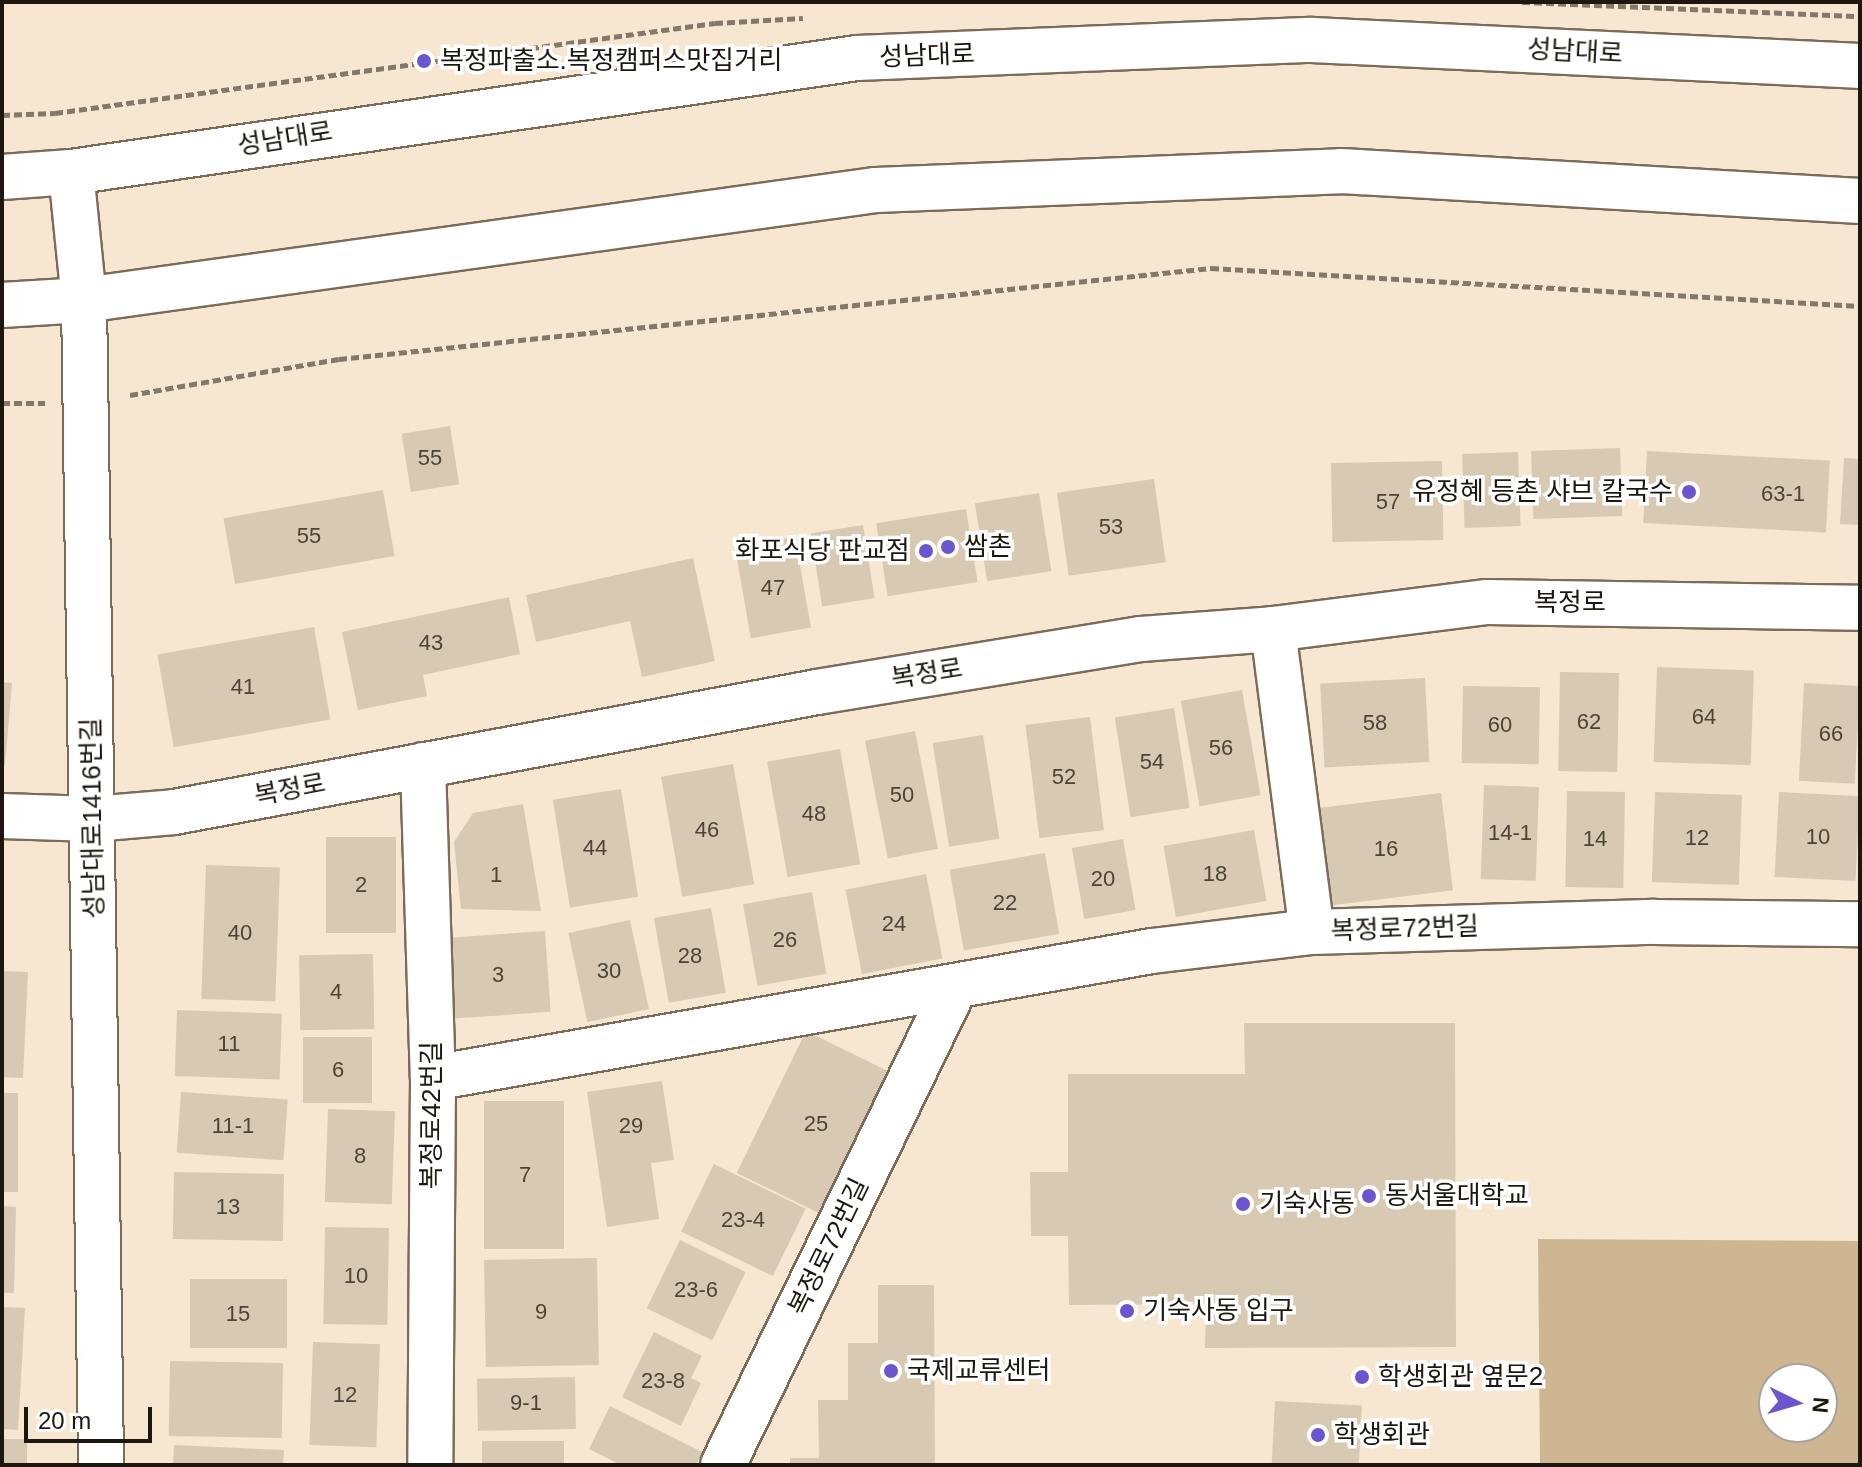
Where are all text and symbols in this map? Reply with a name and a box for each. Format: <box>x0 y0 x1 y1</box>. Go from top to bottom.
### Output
street label: 성남대로 <box>1526 34 1624 70</box>
street label: 성남대로 <box>879 39 975 73</box>
place label: 복정파출소.복정캠퍼스맛집거리 <box>440 45 782 77</box>
marker: 복정파출소.복정캠퍼스맛집거리 <box>415 52 433 70</box>
street label: 성남대로 <box>235 116 335 162</box>
house number: 55 <box>418 445 442 471</box>
place label: 유정혜 등촌 샤브 칼국수 <box>1412 476 1673 508</box>
house number: 63-1 <box>1761 481 1805 507</box>
marker: 유정혜 등촌 샤브 칼국수 <box>1680 483 1698 501</box>
house number: 57 <box>1376 489 1400 515</box>
house number: 53 <box>1099 514 1123 540</box>
house number: 55 <box>297 523 321 549</box>
place label: 쌈촌 <box>964 531 1012 563</box>
place label: 화포식당 판교점 <box>735 535 910 567</box>
marker: 쌈촌 <box>939 538 957 556</box>
marker: 화포식당 판교점 <box>917 542 935 560</box>
house number: 47 <box>761 575 785 601</box>
street label: 복정로 <box>1534 587 1606 619</box>
house number: 43 <box>419 630 443 656</box>
street label: 복정로 <box>889 653 965 695</box>
house number: 41 <box>231 674 255 700</box>
house number: 64 <box>1692 704 1716 730</box>
house number: 62 <box>1577 709 1601 735</box>
house number: 58 <box>1363 710 1387 736</box>
house number: 60 <box>1488 712 1512 738</box>
street label: 성남대로1416번길 <box>76 717 110 919</box>
house number: 66 <box>1819 721 1843 747</box>
house number: 56 <box>1209 735 1233 761</box>
house number: 54 <box>1140 749 1164 775</box>
house number: 52 <box>1052 764 1076 790</box>
street label: 복정로 <box>252 768 328 812</box>
house number: 50 <box>890 782 914 808</box>
house number: 48 <box>802 801 826 827</box>
house number: 46 <box>695 817 719 843</box>
house number: 14-1 <box>1488 820 1532 846</box>
house number: 10 <box>1806 824 1830 850</box>
house number: 12 <box>1685 825 1709 851</box>
house number: 14 <box>1583 826 1607 852</box>
house number: 44 <box>583 835 607 861</box>
house number: 16 <box>1374 836 1398 862</box>
house number: 18 <box>1203 861 1227 887</box>
house number: 1 <box>490 862 502 888</box>
house number: 20 <box>1091 866 1115 892</box>
house number: 2 <box>355 872 367 898</box>
house number: 22 <box>993 890 1017 916</box>
house number: 24 <box>882 911 906 937</box>
street label: 복정로72번길 <box>1330 911 1480 947</box>
house number: 40 <box>228 920 252 946</box>
house number: 26 <box>773 927 797 953</box>
house number: 28 <box>678 943 702 969</box>
house number: 30 <box>597 958 621 984</box>
house number: 3 <box>492 962 504 988</box>
house number: 4 <box>330 979 342 1005</box>
house number: 11 <box>218 1031 240 1057</box>
street label: 복정로42번길 <box>416 1041 448 1189</box>
house number: 6 <box>332 1057 344 1083</box>
house number: 25 <box>804 1111 828 1137</box>
house number: 11-1 <box>212 1113 254 1139</box>
house number: 29 <box>619 1113 643 1139</box>
house number: 8 <box>354 1143 366 1169</box>
house number: 7 <box>519 1162 531 1188</box>
street label: 복정로72번길 <box>782 1173 876 1321</box>
place label: 동서울대학교 <box>1385 1180 1529 1212</box>
marker: 동서울대학교 <box>1360 1187 1378 1205</box>
place label: 기숙사동 <box>1259 1188 1355 1220</box>
house number: 13 <box>216 1194 240 1220</box>
marker: 기숙사동 <box>1234 1195 1252 1213</box>
house number: 23-4 <box>721 1207 765 1233</box>
house number: 10 <box>344 1263 368 1289</box>
house number: 23-6 <box>674 1277 718 1303</box>
place label: 기숙사동 입구 <box>1143 1295 1294 1327</box>
house number: 9 <box>535 1299 547 1325</box>
house number: 15 <box>226 1301 250 1327</box>
marker: 기숙사동 입구 <box>1118 1302 1136 1320</box>
place label: 국제교류센터 <box>907 1355 1051 1387</box>
place label: 학생회관 옆문2 <box>1378 1361 1543 1393</box>
marker: 국제교류센터 <box>882 1362 900 1380</box>
north arrow <box>1758 1363 1838 1443</box>
house number: 23-8 <box>641 1368 685 1394</box>
marker: 학생회관 옆문2 <box>1353 1368 1371 1386</box>
house number: 12 <box>333 1382 357 1408</box>
house number: 9-1 <box>510 1390 542 1416</box>
scale bar <box>28 1391 156 1441</box>
text: N <box>1807 1396 1834 1414</box>
text: 20 m <box>38 1407 91 1434</box>
place label: 학생회관 <box>1334 1419 1430 1451</box>
marker: 학생회관 <box>1309 1426 1327 1444</box>

